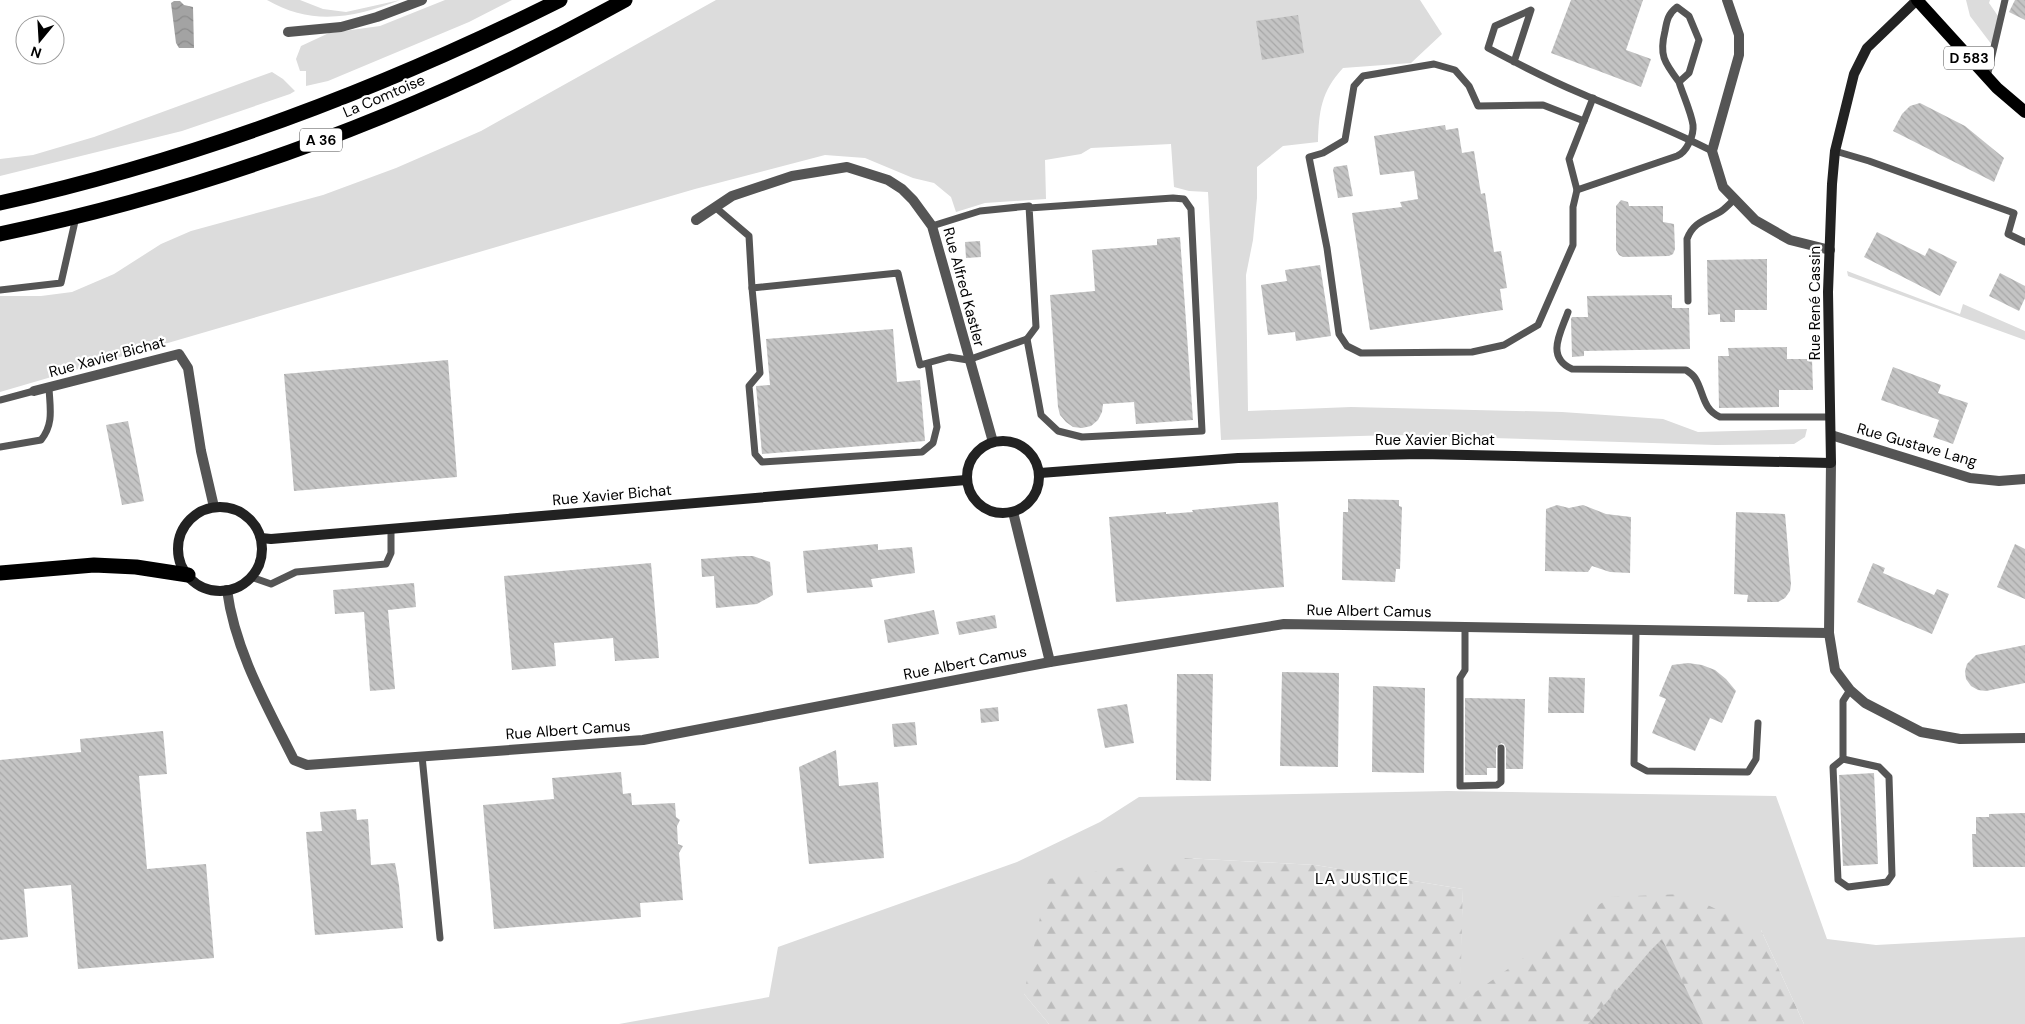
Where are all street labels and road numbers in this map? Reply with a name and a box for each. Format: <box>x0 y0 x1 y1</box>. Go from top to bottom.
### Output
road number: D 583 <box>1944 46 1994 70</box>
street label: La Comtoise <box>340 70 428 122</box>
road number: A 36 <box>300 128 342 152</box>
street label: Rue Alfred Kastler <box>938 225 990 349</box>
street label: Rue René Cassin <box>1805 246 1825 360</box>
street label: Rue Xavier Bichat <box>47 332 168 382</box>
street label: Rue Gustave Lang <box>1855 418 1979 472</box>
street label: Rue Xavier Bichat <box>1375 430 1495 450</box>
street label: Rue Xavier Bichat <box>551 480 673 510</box>
street label: Rue Albert Camus <box>1306 600 1432 622</box>
street label: Rue Albert Camus <box>902 641 1028 685</box>
street label: Rue Albert Camus <box>505 716 631 744</box>

